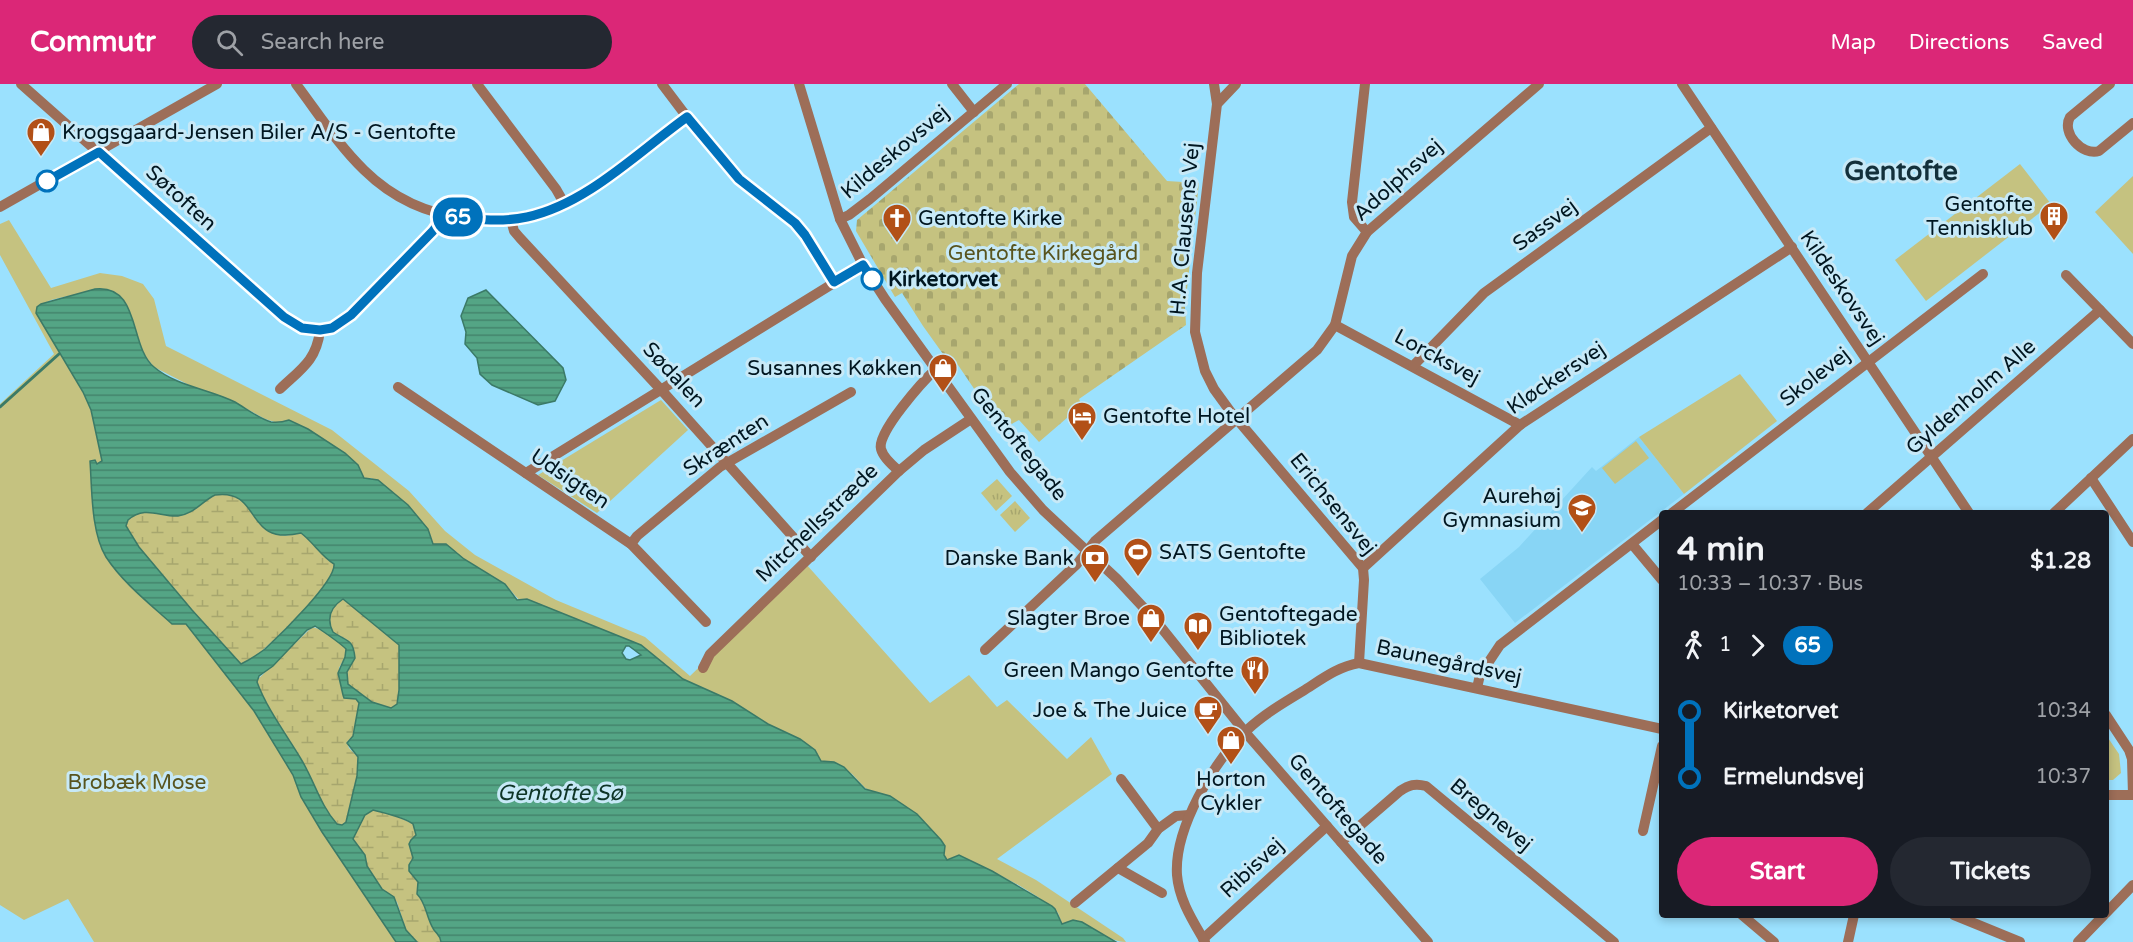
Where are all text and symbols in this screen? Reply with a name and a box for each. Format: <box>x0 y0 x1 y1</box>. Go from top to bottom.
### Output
search box <box>192 15 612 69</box>
text: Commutr <box>30 25 156 59</box>
icon: search <box>213 26 246 59</box>
text: Search here <box>261 29 385 55</box>
text: Map <box>1830 30 1876 55</box>
text: Directions <box>1909 30 2009 55</box>
text: Saved <box>2042 30 2103 55</box>
street label: Kildeskovsvej <box>836 100 954 204</box>
shop icon: Krogsgaard-Jensen Biler A/S - Gentofte <box>25 116 57 158</box>
place label: Krogsgaard-Jensen Biler A/S - Gentofte <box>62 120 456 145</box>
street label: Adolphsvej <box>1348 134 1448 226</box>
street label: H.A. Clausens Vej <box>1165 142 1205 316</box>
district label: Gentofte <box>1844 155 1958 188</box>
street label: Søtoften <box>140 160 222 236</box>
unlabelled marker <box>36 170 58 192</box>
place label: Gentofte Tennisklub <box>1926 192 2033 241</box>
street label: Sassvej <box>1508 193 1582 257</box>
line badge: 65 <box>431 198 485 236</box>
building icon: Gentofte Tennisklub <box>2038 200 2070 242</box>
church icon: Gentofte Kirke <box>881 202 913 244</box>
text: 65 <box>445 205 471 230</box>
place label: Gentofte Kirke <box>918 206 1062 231</box>
street label: Kildeskovsvej <box>1794 226 1890 350</box>
park label: Gentofte Kirkegård <box>948 241 1138 266</box>
place label: Kirketorvet <box>888 267 998 292</box>
marker: Kirketorvet <box>861 268 883 290</box>
street label: Lorcksvej <box>1390 324 1484 390</box>
street label: Gyldenholm Alle <box>1901 334 2041 460</box>
street label: Kløckersvej <box>1502 336 1610 420</box>
street label: Sødalen <box>637 337 711 413</box>
street label: Skolevej <box>1775 342 1855 412</box>
shop icon: Susannes Køkken <box>927 352 959 394</box>
place label: Susannes Køkken <box>747 356 922 381</box>
street label: Gentoftegade <box>966 382 1072 506</box>
hotel icon: Gentofte Hotel <box>1066 400 1098 442</box>
place label: Gentofte Hotel <box>1103 404 1250 429</box>
street label: Skrænten <box>679 408 773 482</box>
street label: Udsigten <box>526 443 614 515</box>
street label: Erichsensvej <box>1284 448 1382 560</box>
street label: Mitchellsstræde <box>751 458 883 588</box>
place label: Aurehøj Gymnasium <box>1443 484 1561 533</box>
school or university icon: Aurehøj Gymnasium <box>1566 492 1598 534</box>
text: 4 min <box>1677 530 1765 569</box>
sports icon: SATS Gentofte <box>1122 536 1154 578</box>
place label: SATS Gentofte <box>1159 540 1306 565</box>
bank icon: Danske Bank <box>1079 542 1111 584</box>
place label: Danske Bank <box>945 546 1074 571</box>
text: $1.28 <box>2030 548 2091 574</box>
text: 10:33 – 10:37 · Bus <box>1677 572 1863 596</box>
shop icon: Slagter Broe <box>1135 602 1167 644</box>
place label: Gentoftegade Bibliotek <box>1219 602 1358 651</box>
place label: Slagter Broe <box>1007 606 1130 631</box>
library icon: Gentoftegade Bibliotek <box>1182 610 1214 652</box>
icon: walk <box>1677 629 1710 662</box>
icon: forward <box>1741 629 1774 662</box>
text: 1 <box>1719 633 1732 657</box>
text: 65 <box>1795 633 1821 658</box>
street label: Baunegårdsvej <box>1374 634 1524 690</box>
restaurant icon: Green Mango Gentofte <box>1239 654 1271 696</box>
place label: Green Mango Gentofte <box>1004 658 1234 683</box>
cafe icon: Joe & The Juice <box>1192 694 1224 736</box>
place label: Joe & The Juice <box>1033 698 1187 723</box>
text: Kirketorvet <box>1723 698 1838 724</box>
text: 10:34 <box>2036 699 2091 723</box>
shop icon: Horton Cykler <box>1215 724 1247 766</box>
street label: Gentoftegade <box>1283 748 1393 870</box>
text: Ermelundsvej <box>1723 764 1864 790</box>
text: 10:37 <box>2036 765 2091 789</box>
place label: Horton Cykler <box>1196 767 1266 816</box>
park label: Brobæk Mose <box>68 770 207 795</box>
street label: Bregnevej <box>1445 773 1537 857</box>
water label: Gentofte Sø <box>497 780 624 806</box>
street label: Ribisvej <box>1215 833 1289 903</box>
button: Start <box>1677 837 1878 906</box>
button: Tickets <box>1890 837 2091 906</box>

